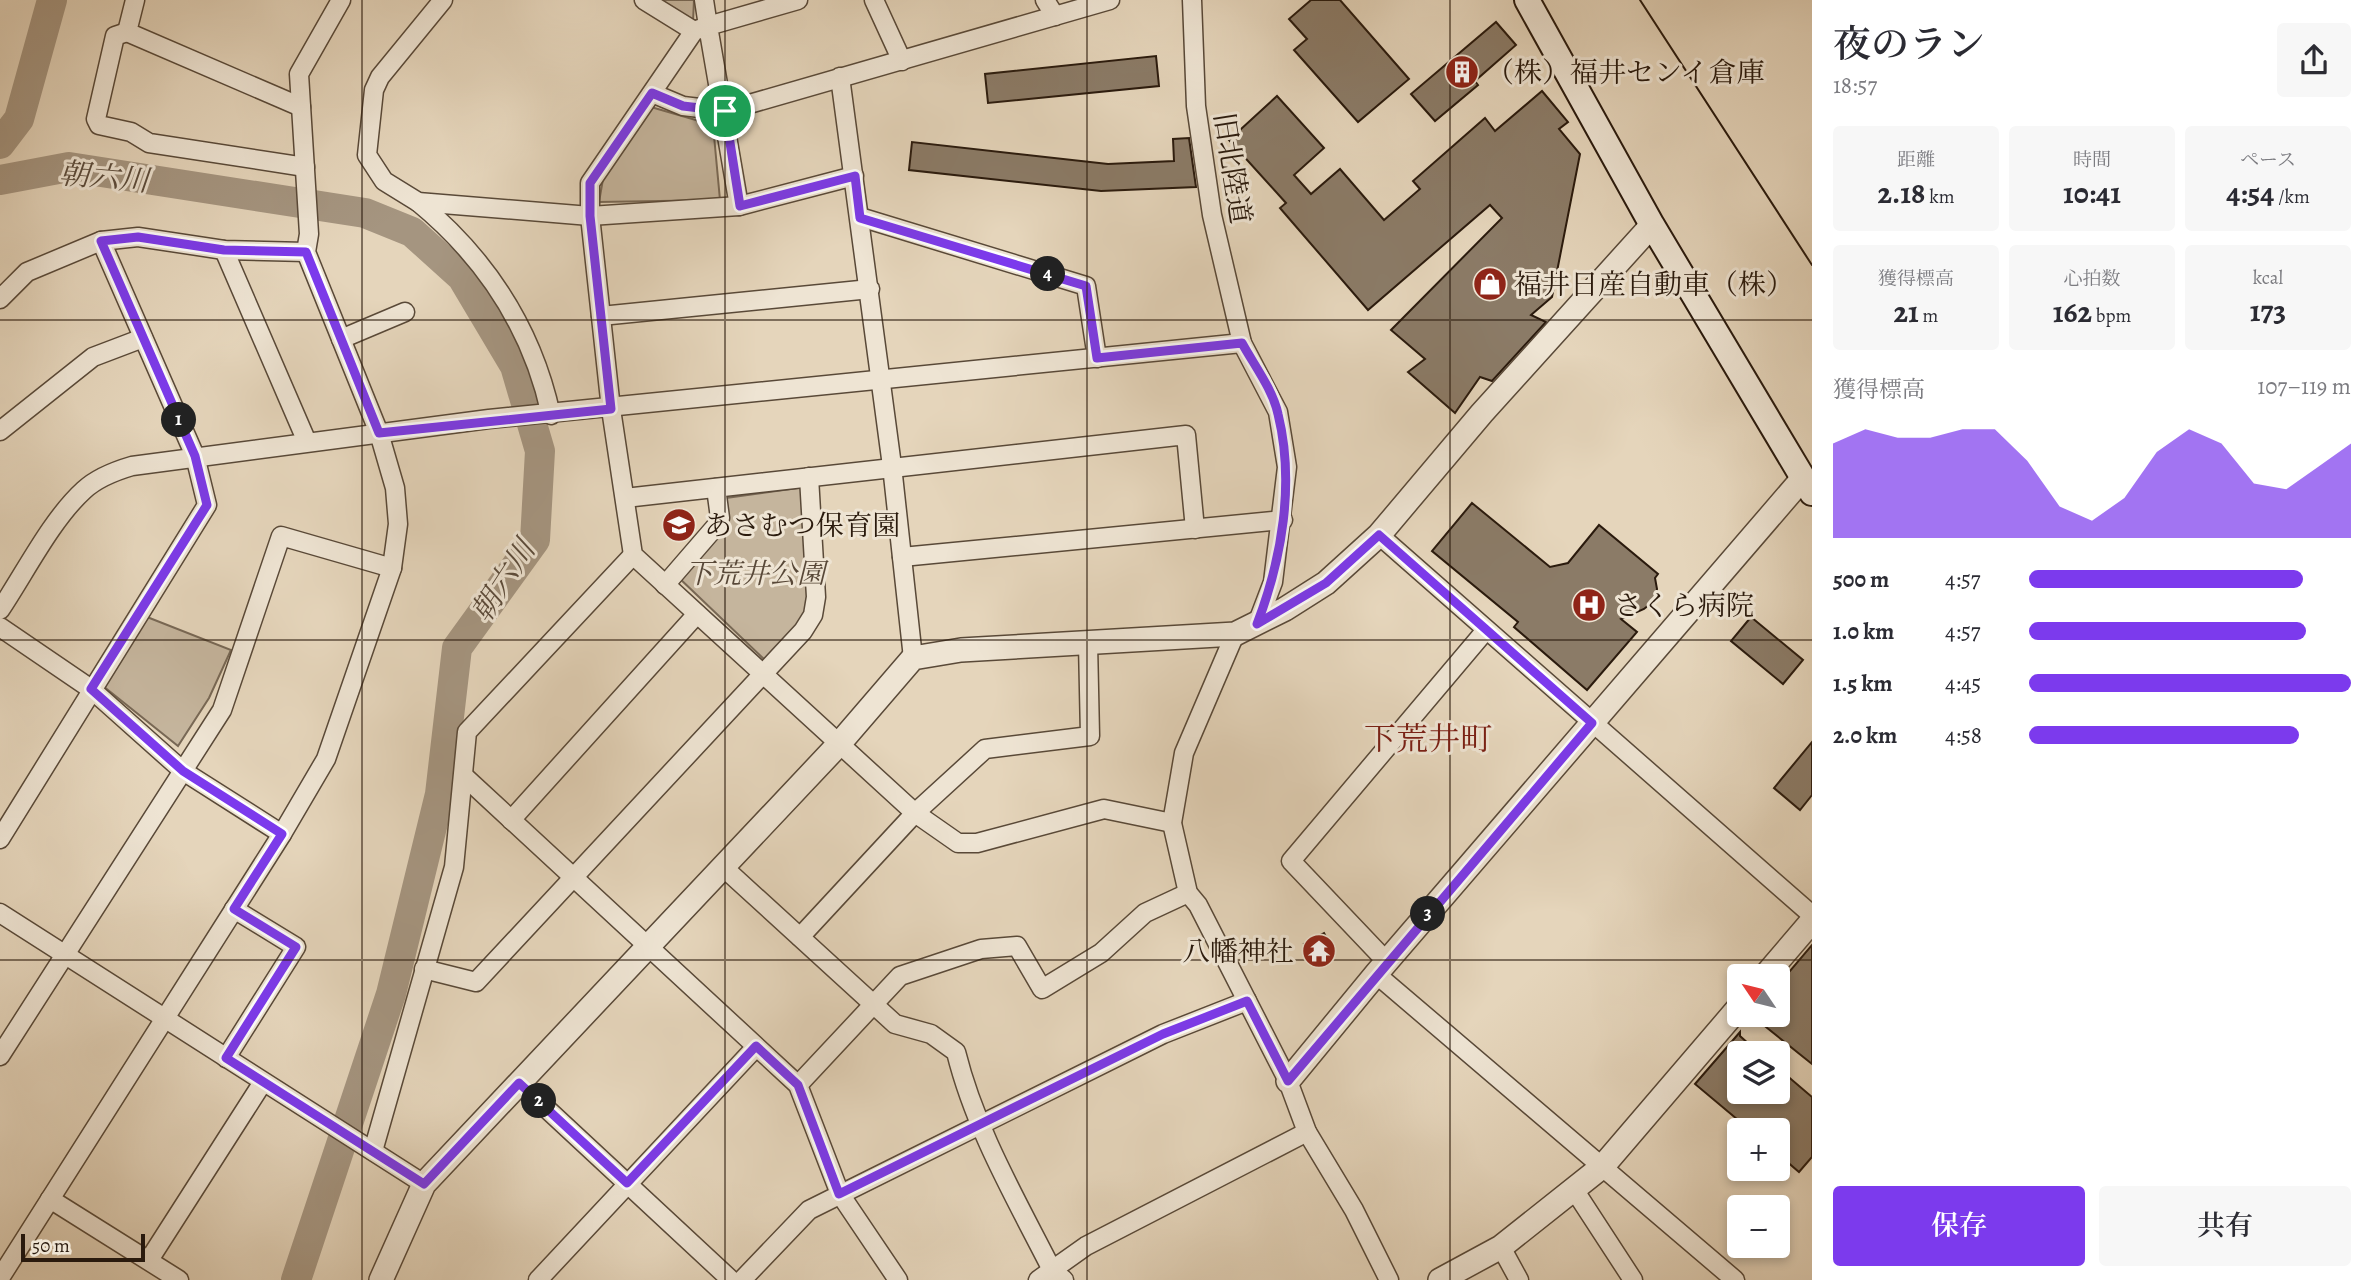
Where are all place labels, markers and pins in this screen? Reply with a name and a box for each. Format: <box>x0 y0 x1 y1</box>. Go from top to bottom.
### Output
building icon: （株）福井センイ倉庫 <box>1443 53 1481 91</box>
place label: （株）福井センイ倉庫 <box>1486 54 1765 92</box>
pin <box>695 81 755 141</box>
pin: 4 <box>1030 256 1066 292</box>
shop icon: 福井日産自動車（株） <box>1471 265 1509 303</box>
place label: 福井日産自動車（株） <box>1514 266 1794 304</box>
pin: 1 <box>162 402 196 438</box>
school or university icon: あさむつ保育園 <box>660 506 698 544</box>
place label: あさむつ保育園 <box>704 507 900 545</box>
hospital icon: さくら病院 <box>1570 586 1608 624</box>
place label: さくら病院 <box>1614 587 1754 625</box>
pin: 3 <box>1410 897 1446 932</box>
temple icon: 八幡神社 <box>1300 932 1338 970</box>
place label: 八幡神社 <box>1182 933 1294 971</box>
pin: 2 <box>522 1084 556 1118</box>

